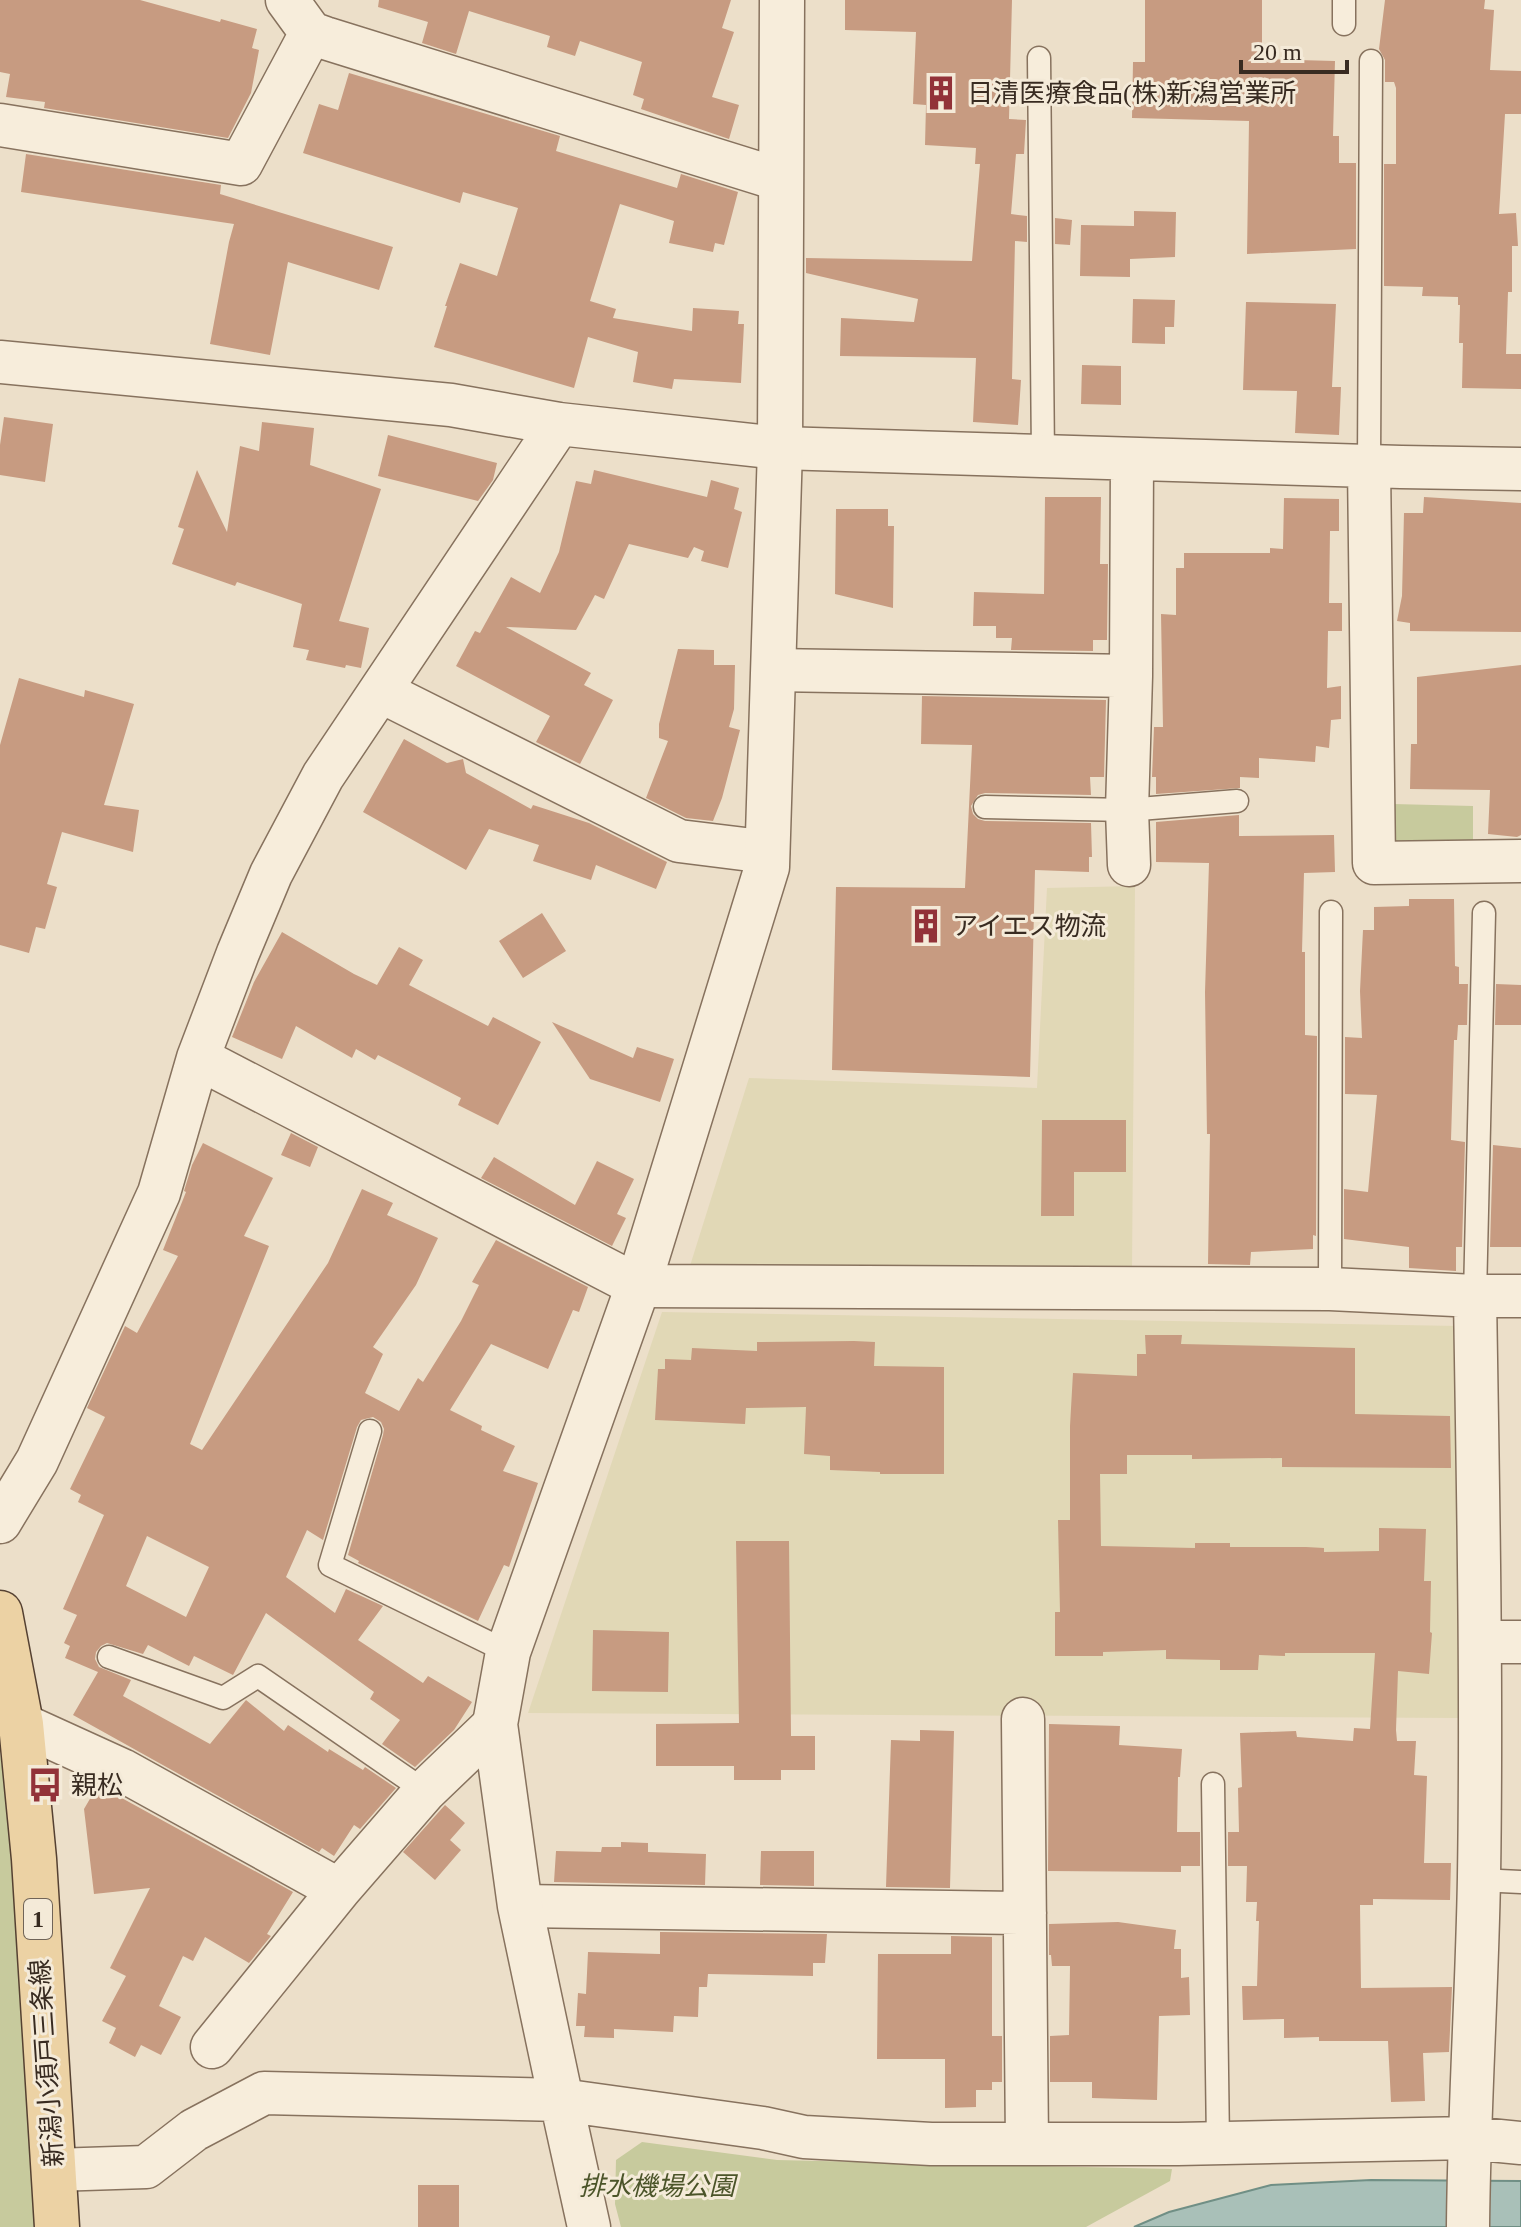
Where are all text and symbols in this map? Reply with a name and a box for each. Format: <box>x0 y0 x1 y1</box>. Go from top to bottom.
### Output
scale bar <box>1241 24 1347 74</box>
text: 20 m <box>1253 39 1302 65</box>
building icon: 日清医療食品(株)新潟営業所 <box>922 74 960 112</box>
place label: 日清医療食品(株)新潟営業所 <box>967 79 1296 108</box>
building icon: アイエス物流 <box>907 907 945 945</box>
place label: アイエス物流 <box>952 912 1106 941</box>
bus stop icon: 親松 <box>26 1766 64 1804</box>
place label: 親松 <box>71 1771 123 1800</box>
road number: 1 <box>24 1899 52 1939</box>
street label: 新潟小須戸三条線 <box>25 1958 69 2168</box>
park label: 排水機場公園 <box>579 2172 739 2201</box>

